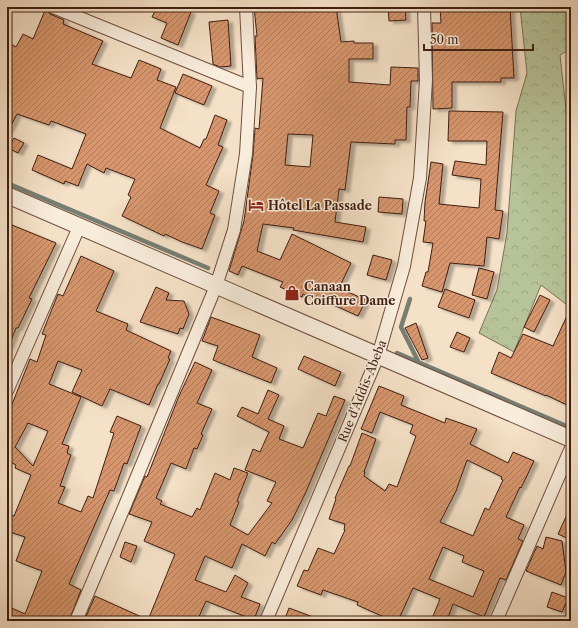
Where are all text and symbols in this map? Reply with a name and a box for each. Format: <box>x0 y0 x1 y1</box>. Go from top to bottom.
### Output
scale bar <box>424 26 533 52</box>
text: 50 m <box>430 32 459 47</box>
hotel icon: Hôtel La Passade <box>247 196 265 214</box>
place label: Hôtel La Passade <box>268 198 372 213</box>
place label: Canaan Coiffure Dame <box>304 279 395 308</box>
shop icon: Canaan Coiffure Dame <box>283 284 301 302</box>
street label: Rue d'Addis-Abeba <box>335 337 390 444</box>

